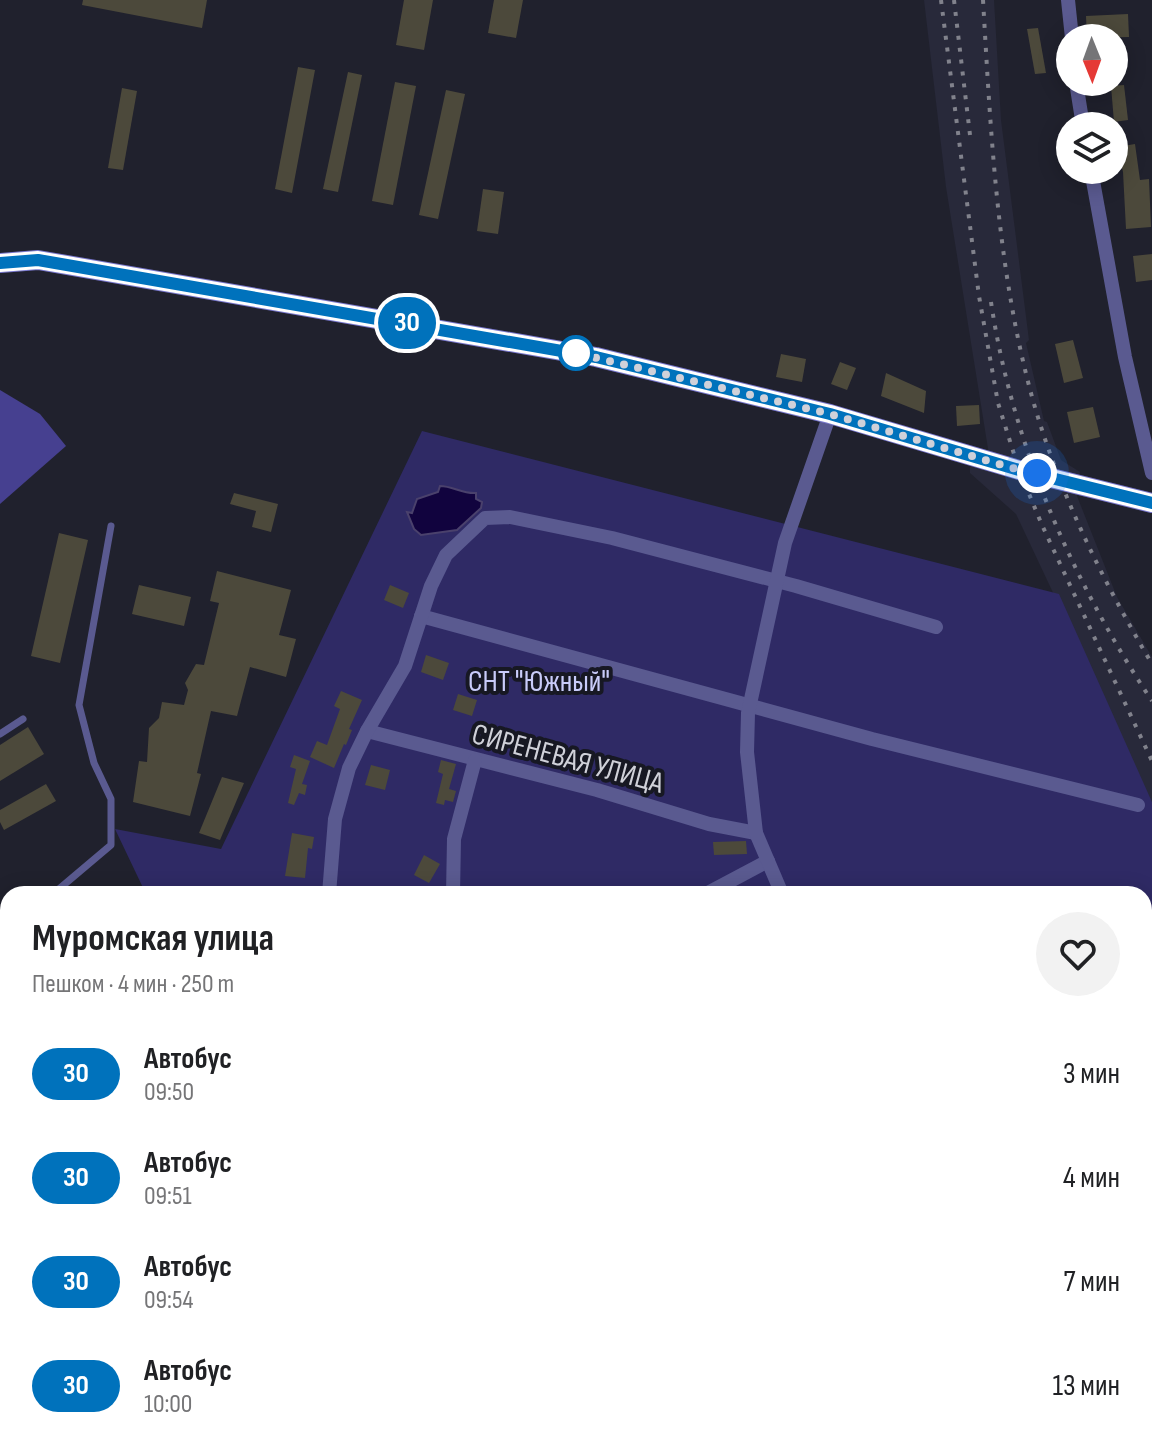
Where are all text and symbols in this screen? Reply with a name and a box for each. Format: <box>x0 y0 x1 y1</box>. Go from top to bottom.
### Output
north arrow <box>1056 24 1128 96</box>
map controls <box>1056 24 1128 184</box>
button: layers <box>1056 112 1128 184</box>
line badge: 30 <box>371 297 443 349</box>
text: 30 <box>394 306 420 339</box>
unlabelled marker <box>559 336 593 370</box>
your location <box>1017 453 1057 493</box>
park label: СНТ "Южный" <box>468 664 610 700</box>
street label: СИРЕНЕВАЯ УЛИЦА <box>468 716 668 802</box>
button: heart <box>1036 912 1120 996</box>
text: Муромская улица <box>32 916 274 961</box>
text: Пешком · 4 мин · 250 m <box>32 969 234 1000</box>
text: Автобус <box>144 1041 232 1077</box>
text: 3 мин <box>1063 1056 1120 1092</box>
text: 30 <box>63 1057 89 1090</box>
text: 09:50 <box>144 1077 194 1108</box>
text: Автобус <box>144 1145 232 1181</box>
text: 4 мин <box>1063 1160 1120 1196</box>
text: 30 <box>63 1161 89 1194</box>
text: 09:51 <box>144 1181 192 1212</box>
text: Автобус <box>144 1249 232 1285</box>
text: 7 мин <box>1064 1264 1120 1300</box>
text: 30 <box>63 1265 89 1298</box>
text: 09:54 <box>144 1285 193 1316</box>
text: Автобус <box>144 1353 232 1389</box>
text: 13 мин <box>1052 1368 1120 1404</box>
text: 30 <box>63 1369 89 1402</box>
text: 10:00 <box>144 1389 192 1420</box>

